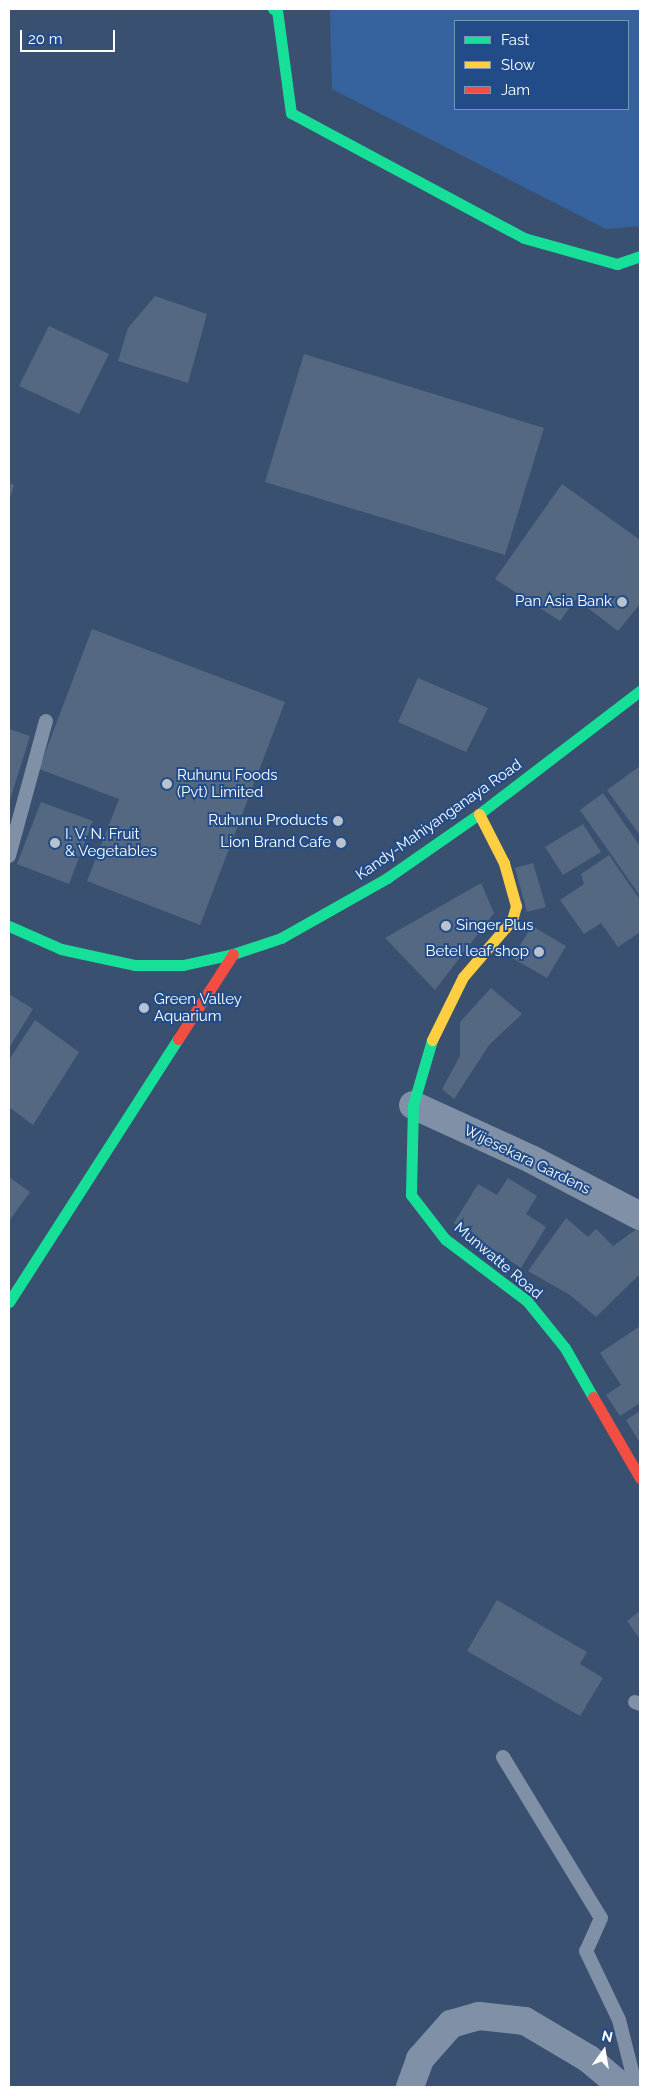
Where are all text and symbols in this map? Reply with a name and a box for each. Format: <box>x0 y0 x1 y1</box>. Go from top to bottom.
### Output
scale bar <box>22 20 118 52</box>
legend <box>454 20 629 110</box>
text: 20 m <box>28 30 63 48</box>
text: Fast <box>501 31 529 49</box>
text: Slow <box>501 56 535 74</box>
text: Jam <box>501 81 530 99</box>
place label: Pan Asia Bank <box>515 593 612 611</box>
marker: Pan Asia Bank <box>616 596 628 608</box>
street label: Kandy-Mahiyanganaya Road <box>353 756 525 884</box>
place label: Ruhunu Foods (Pvt) Limited <box>177 766 277 801</box>
marker: Ruhunu Foods (Pvt) Limited <box>161 778 173 790</box>
place label: Ruhunu Products <box>208 812 328 830</box>
marker: Ruhunu Products <box>332 815 344 827</box>
place label: I. V. N. Fruit & Vegetables <box>65 825 157 860</box>
place label: Lion Brand Cafe <box>220 834 331 852</box>
marker: I. V. N. Fruit & Vegetables <box>49 837 61 849</box>
marker: Lion Brand Cafe <box>335 837 347 849</box>
place label: Singer Plus <box>456 917 534 935</box>
marker: Singer Plus <box>440 920 452 932</box>
place label: Betel leaf shop <box>425 943 529 961</box>
marker: Betel leaf shop <box>533 946 545 958</box>
place label: Green Valley Aquarium <box>154 990 242 1025</box>
marker: Green Valley Aquarium <box>138 1002 150 1014</box>
street label: Wijesekara Gardens <box>461 1122 593 1198</box>
street label: Munwatte Road <box>450 1219 546 1303</box>
north arrow <box>579 2026 629 2076</box>
text: N <box>600 2027 614 2045</box>

